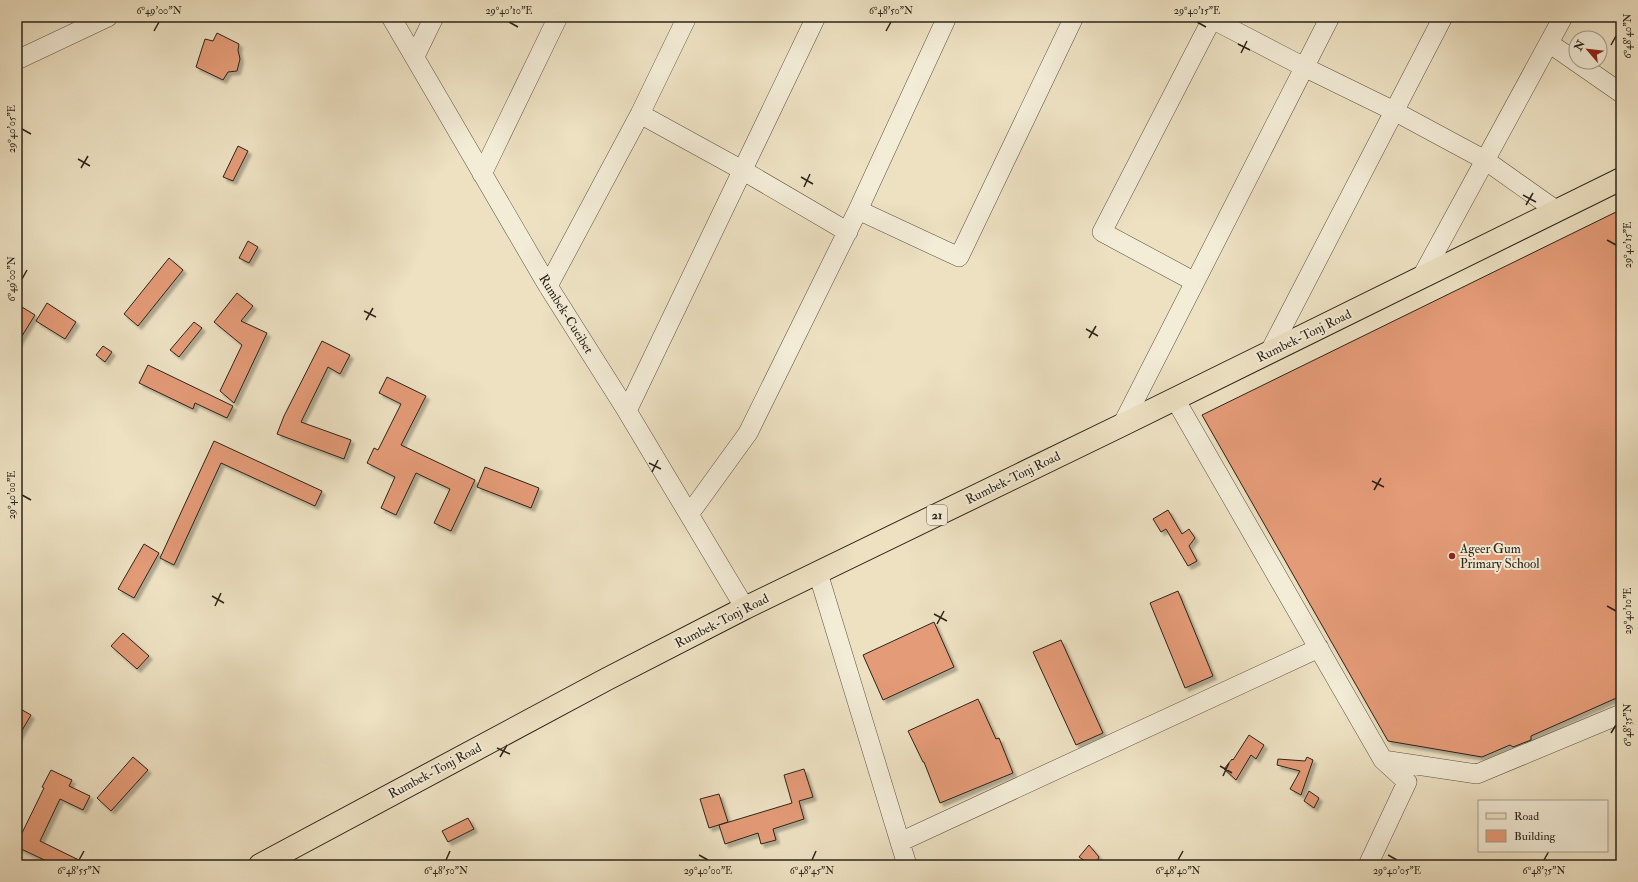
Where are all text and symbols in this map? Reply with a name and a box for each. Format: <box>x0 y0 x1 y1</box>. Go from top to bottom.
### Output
text: 6°49'00"N <box>136 5 182 17</box>
text: 29°40'10"E <box>485 5 533 17</box>
text: 6°48'50"N <box>869 5 913 17</box>
text: 29°40'15"E <box>1174 5 1220 17</box>
text: 6°48'40"N <box>1622 13 1634 59</box>
north arrow <box>1568 30 1608 70</box>
text: N <box>1571 37 1588 54</box>
text: 29°40'05"E <box>6 105 18 153</box>
text: 29°40'15"E <box>1622 222 1634 268</box>
text: 6°49'00"N <box>6 256 18 302</box>
street label: Rumbek-Cueibet <box>535 271 597 357</box>
street label: Rumbek-Tonj Road <box>1254 306 1354 366</box>
street label: Rumbek-Tonj Road <box>963 448 1063 508</box>
text: 29°40'00"E <box>6 471 18 519</box>
road number: 21 <box>927 505 947 525</box>
place label: Ageer Gum Primary School <box>1459 541 1540 573</box>
marker: Ageer Gum Primary School <box>1447 551 1457 561</box>
text: 29°40'10"E <box>1622 587 1634 635</box>
street label: Rumbek-Tonj Road <box>672 590 772 652</box>
text: 6°48'35"N <box>1622 704 1634 746</box>
street label: Rumbek-Tonj Road <box>386 739 485 802</box>
legend <box>1478 800 1608 852</box>
text: Road <box>1514 809 1539 824</box>
text: Building <box>1514 829 1557 844</box>
text: 6°48'55"N <box>57 865 101 877</box>
text: 6°48'50"N <box>424 865 468 877</box>
text: 29°40'00"E <box>684 865 732 877</box>
text: 6°48'45"N <box>790 865 834 877</box>
text: 6°48'40"N <box>1155 865 1201 877</box>
text: 29°40'05"E <box>1373 865 1421 877</box>
text: 6°48'35"N <box>1523 865 1565 877</box>

